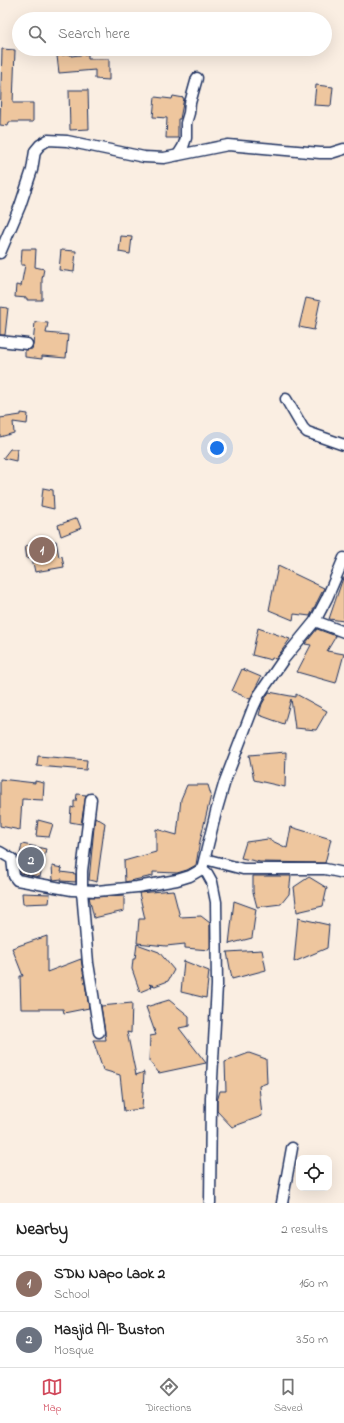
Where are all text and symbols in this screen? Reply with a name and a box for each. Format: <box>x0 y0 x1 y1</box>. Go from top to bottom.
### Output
search box <box>12 12 332 56</box>
icon: search <box>26 23 48 45</box>
text: Search here <box>58 23 130 45</box>
your location <box>207 438 227 458</box>
pin: 1 <box>29 535 55 565</box>
pin: 2 <box>18 845 44 875</box>
map controls <box>296 1155 332 1191</box>
button: locate <box>296 1155 332 1191</box>
text: Nearby <box>16 1217 68 1242</box>
text: 2 results <box>281 1220 328 1239</box>
text: SDN Napo Laok 2 <box>54 1263 165 1285</box>
text: 1 <box>27 1274 31 1293</box>
text: 160 m <box>299 1274 328 1293</box>
text: School <box>54 1285 90 1304</box>
text: Masjid Al- Buston <box>54 1319 164 1341</box>
text: 2 <box>26 1330 32 1349</box>
text: 350 m <box>296 1330 328 1349</box>
text: Mosque <box>54 1341 94 1360</box>
tab: Map <box>41 1376 63 1416</box>
tab: Directions <box>146 1376 192 1416</box>
tab: Saved <box>274 1376 303 1416</box>

